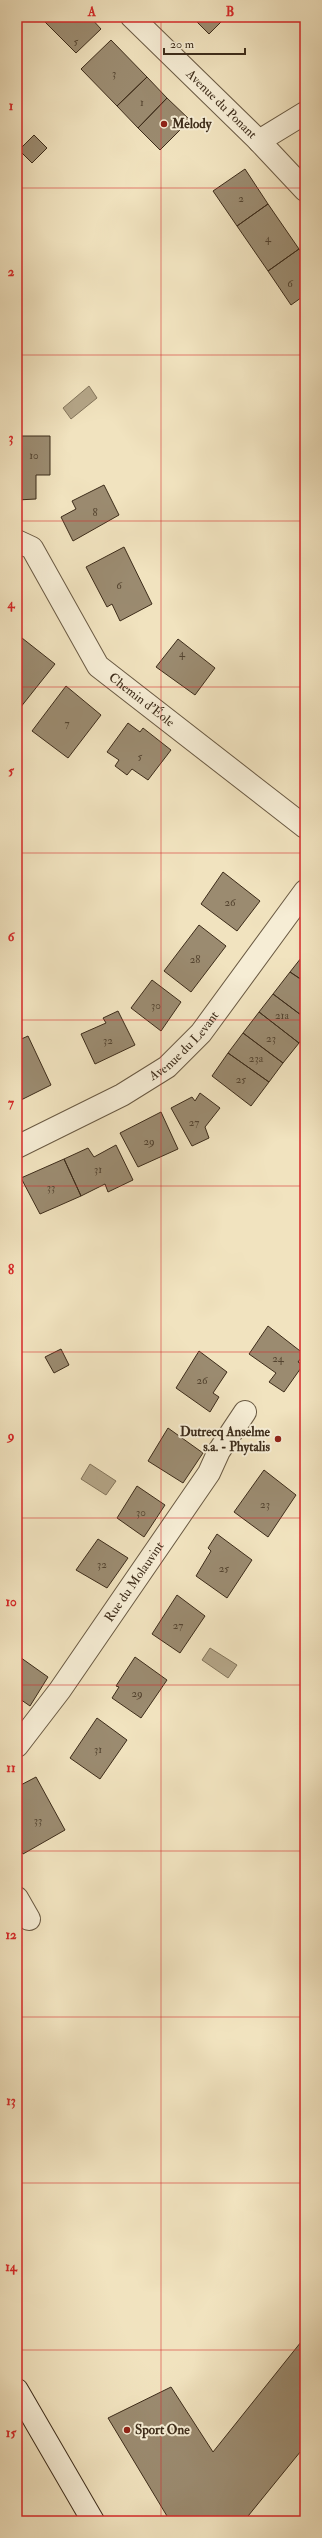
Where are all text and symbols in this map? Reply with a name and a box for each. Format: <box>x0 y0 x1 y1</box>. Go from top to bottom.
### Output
text: A <box>87 4 97 20</box>
text: B <box>226 4 234 20</box>
scale bar <box>164 30 245 56</box>
house number: 5 <box>74 35 79 48</box>
text: 20 m <box>170 37 195 52</box>
street label: Avenue du Ponant <box>182 66 260 142</box>
house number: 3 <box>112 67 116 80</box>
house number: 1 <box>140 96 144 109</box>
text: 1 <box>9 98 14 114</box>
place label: Melody <box>171 116 213 133</box>
marker: Melody <box>159 119 169 129</box>
house number: 2 <box>238 192 244 205</box>
house number: 4 <box>265 232 272 245</box>
text: 2 <box>8 264 15 280</box>
house number: 6 <box>287 277 294 290</box>
text: 3 <box>9 430 14 446</box>
house number: 10 <box>29 449 39 462</box>
house number: 8 <box>92 506 98 519</box>
house number: 6 <box>116 579 123 592</box>
text: 4 <box>6 596 15 612</box>
house number: 4 <box>179 647 186 660</box>
street label: Chemin d'Éole <box>106 669 178 731</box>
house number: 7 <box>64 717 70 730</box>
house number: 5 <box>138 750 143 763</box>
text: 5 <box>8 763 14 779</box>
house number: 26 <box>224 896 237 909</box>
text: 6 <box>8 929 16 945</box>
house number: 28 <box>190 953 200 966</box>
house number: 30 <box>151 999 161 1012</box>
street label: Avenue du Levant <box>145 1008 222 1085</box>
house number: 21a <box>275 1009 289 1022</box>
house number: 23 <box>266 1032 276 1045</box>
house number: 32 <box>103 1034 113 1047</box>
house number: 23a <box>249 1052 264 1065</box>
house number: 25 <box>236 1073 246 1086</box>
text: 7 <box>8 1095 15 1111</box>
house number: 27 <box>189 1116 199 1129</box>
house number: 29 <box>143 1135 155 1148</box>
house number: 31 <box>94 1163 102 1176</box>
house number: 33 <box>47 1181 55 1194</box>
text: 8 <box>8 1262 14 1278</box>
house number: 24 <box>272 1352 285 1365</box>
house number: 26 <box>196 1374 209 1387</box>
place label: Dutrecq Anselme s.a. - Phytalis <box>180 1424 271 1456</box>
text: 9 <box>6 1428 15 1444</box>
marker: Dutrecq Anselme s.a. - Phytalis <box>273 1434 283 1444</box>
house number: 23 <box>260 1498 270 1511</box>
house number: 30 <box>136 1506 146 1519</box>
street label: Rue du Molauvint <box>101 1538 168 1625</box>
house number: 32 <box>97 1558 107 1571</box>
house number: 25 <box>219 1562 229 1575</box>
text: 10 <box>5 1594 17 1610</box>
house number: 27 <box>173 1619 183 1632</box>
house number: 29 <box>131 1687 143 1700</box>
house number: 31 <box>94 1743 102 1756</box>
text: 11 <box>6 1760 16 1776</box>
house number: 33 <box>34 1814 42 1827</box>
text: 12 <box>5 1927 17 1943</box>
text: 13 <box>6 2093 16 2109</box>
text: 14 <box>5 2259 18 2275</box>
place label: Sport One <box>135 2422 190 2439</box>
text: 15 <box>6 2425 16 2441</box>
marker: Sport One <box>122 2425 132 2435</box>

